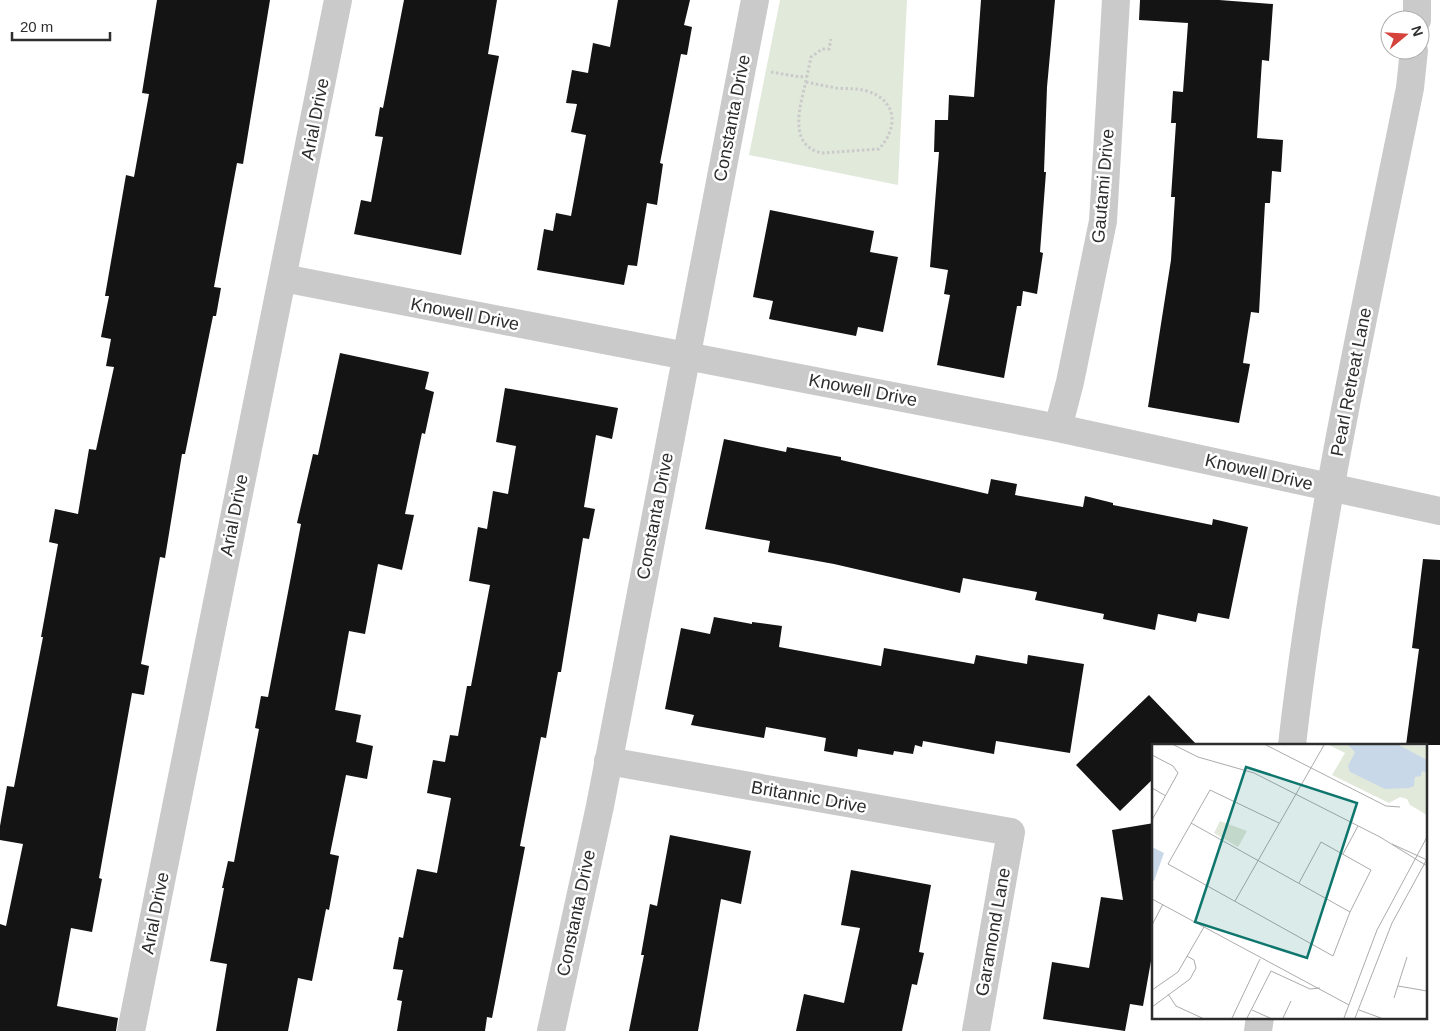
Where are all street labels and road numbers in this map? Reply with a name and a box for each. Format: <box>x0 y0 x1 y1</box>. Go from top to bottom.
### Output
street label: Constanta Drive <box>710 53 754 183</box>
street label: Arial Drive <box>297 76 333 162</box>
street label: Gautami Drive <box>1088 128 1118 244</box>
street label: Knowell Drive <box>409 294 521 334</box>
street label: Pearl Retreat Lane <box>1327 306 1375 458</box>
street label: Knowell Drive <box>807 370 919 410</box>
street label: Knowell Drive <box>1203 450 1315 494</box>
street label: Constanta Drive <box>633 451 677 581</box>
street label: Arial Drive <box>216 472 252 558</box>
street label: Britannic Drive <box>750 777 868 817</box>
street label: Constanta Drive <box>553 848 599 978</box>
street label: Garamond Lane <box>972 866 1014 998</box>
street label: Arial Drive <box>137 870 173 956</box>

